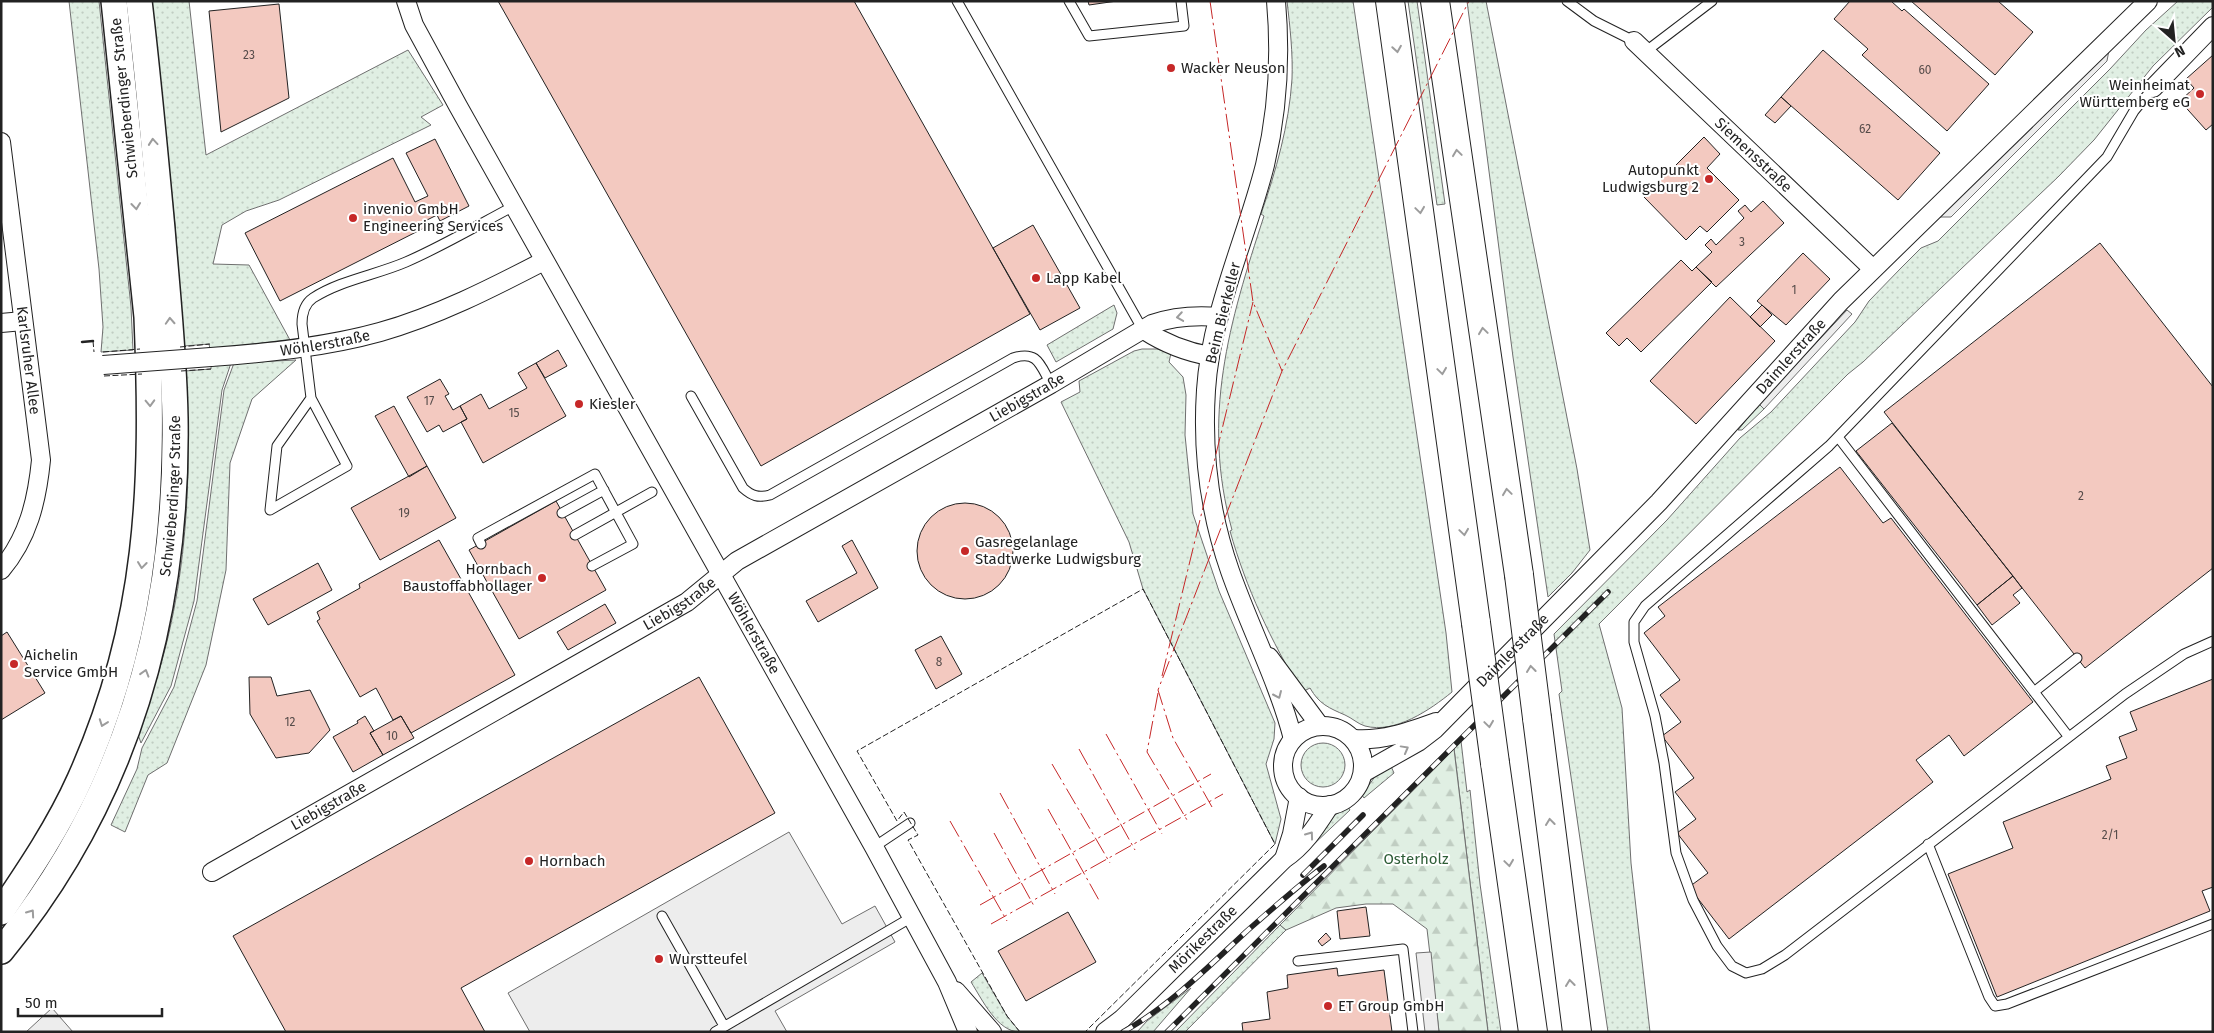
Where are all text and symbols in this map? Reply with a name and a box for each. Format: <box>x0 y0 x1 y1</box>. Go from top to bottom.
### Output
north arrow <box>2149 15 2199 65</box>
street label: Schwieberdinger Straße <box>107 17 141 179</box>
text: N <box>2172 41 2188 61</box>
one-way arrow <box>1391 46 1402 54</box>
house number: 23 <box>243 48 255 62</box>
place label: Wacker Neuson <box>1181 59 1285 77</box>
marker: Wacker Neuson <box>1165 62 1177 74</box>
house number: 60 <box>1918 63 1932 77</box>
place label: Weinheimat Württemberg eG <box>2080 76 2191 111</box>
marker: Weinheimat Württemberg eG <box>2194 88 2206 100</box>
street label: Siemensstraße <box>1711 114 1796 196</box>
house number: 62 <box>1859 122 1871 136</box>
one-way arrow <box>148 138 159 146</box>
one-way arrow <box>1452 149 1463 157</box>
place label: Autopunkt Ludwigsburg 2 <box>1602 161 1700 196</box>
marker: Autopunkt Ludwigsburg 2 <box>1703 173 1715 185</box>
place label: invenio GmbH Engineering Services <box>363 200 503 235</box>
one-way arrow <box>130 203 141 211</box>
one-way arrow <box>1414 207 1425 215</box>
marker: invenio GmbH Engineering Services <box>347 212 359 224</box>
house number: 3 <box>1739 235 1745 249</box>
street label: Beim Bierkeller <box>1202 260 1244 366</box>
place label: Lapp Kabel <box>1046 269 1122 287</box>
marker: Lapp Kabel <box>1030 272 1042 284</box>
house number: 1 <box>1791 283 1797 297</box>
street label: Karlsruher Allee <box>13 305 44 416</box>
one-way arrow <box>1175 311 1183 322</box>
street label: Daimlerstraße <box>1752 315 1830 398</box>
one-way arrow <box>164 317 175 325</box>
street label: Wöhlerstraße <box>279 326 372 360</box>
one-way arrow <box>1478 327 1489 335</box>
one-way arrow <box>1436 368 1447 376</box>
street label: Liebigstraße <box>986 369 1068 426</box>
house number: 17 <box>424 394 434 408</box>
place label: Kiesler <box>589 395 636 413</box>
marker: Kiesler <box>573 398 585 410</box>
one-way arrow <box>145 399 156 407</box>
house number: 15 <box>508 406 520 420</box>
street label: Schwieberdinger Straße <box>156 415 184 577</box>
one-way arrow <box>1502 488 1512 496</box>
house number: 2 <box>2078 489 2084 503</box>
house number: 19 <box>398 506 410 520</box>
one-way arrow <box>1458 529 1469 537</box>
place label: Gasregelanlage Stadtwerke Ludwigsburg <box>975 533 1141 568</box>
marker: Gasregelanlage Stadtwerke Ludwigsburg <box>959 545 971 557</box>
place label: Hornbach Baustoffabhollager <box>402 560 532 595</box>
one-way arrow <box>137 562 148 570</box>
marker: Hornbach Baustoffabhollager <box>536 572 548 584</box>
street label: Liebigstraße <box>640 573 719 634</box>
street label: Wöhlerstraße <box>724 589 784 677</box>
street label: Daimlerstraße <box>1473 610 1553 691</box>
place label: Aichelin Service GmbH <box>24 646 118 681</box>
house number: 8 <box>936 655 943 669</box>
marker: Aichelin Service GmbH <box>8 658 20 670</box>
one-way arrow <box>1526 665 1537 673</box>
one-way arrow <box>139 670 149 678</box>
one-way arrow <box>1272 690 1283 699</box>
house number: 12 <box>284 715 296 729</box>
one-way arrow <box>99 718 109 727</box>
one-way arrow <box>1483 720 1494 728</box>
house number: 10 <box>386 729 398 743</box>
one-way arrow <box>1400 745 1409 755</box>
street label: Liebigstraße <box>288 777 369 834</box>
one-way arrow <box>1545 818 1556 826</box>
house number: 2/1 <box>2102 828 2118 842</box>
one-way arrow <box>1304 831 1313 841</box>
park label: Osterholz <box>1383 850 1449 868</box>
place label: Hornbach <box>539 852 605 870</box>
marker: Hornbach <box>523 855 535 867</box>
one-way arrow <box>1503 860 1514 868</box>
street label: Mörikestraße <box>1165 901 1241 977</box>
one-way arrow <box>25 909 34 919</box>
place label: Wurstteufel <box>669 950 748 968</box>
marker: Wurstteufel <box>653 953 665 965</box>
one-way arrow <box>1565 979 1576 987</box>
scale bar <box>18 986 161 1018</box>
text: 50 m <box>25 994 58 1012</box>
place label: ET Group GmbH <box>1338 997 1444 1015</box>
marker: ET Group GmbH <box>1322 1000 1334 1012</box>

